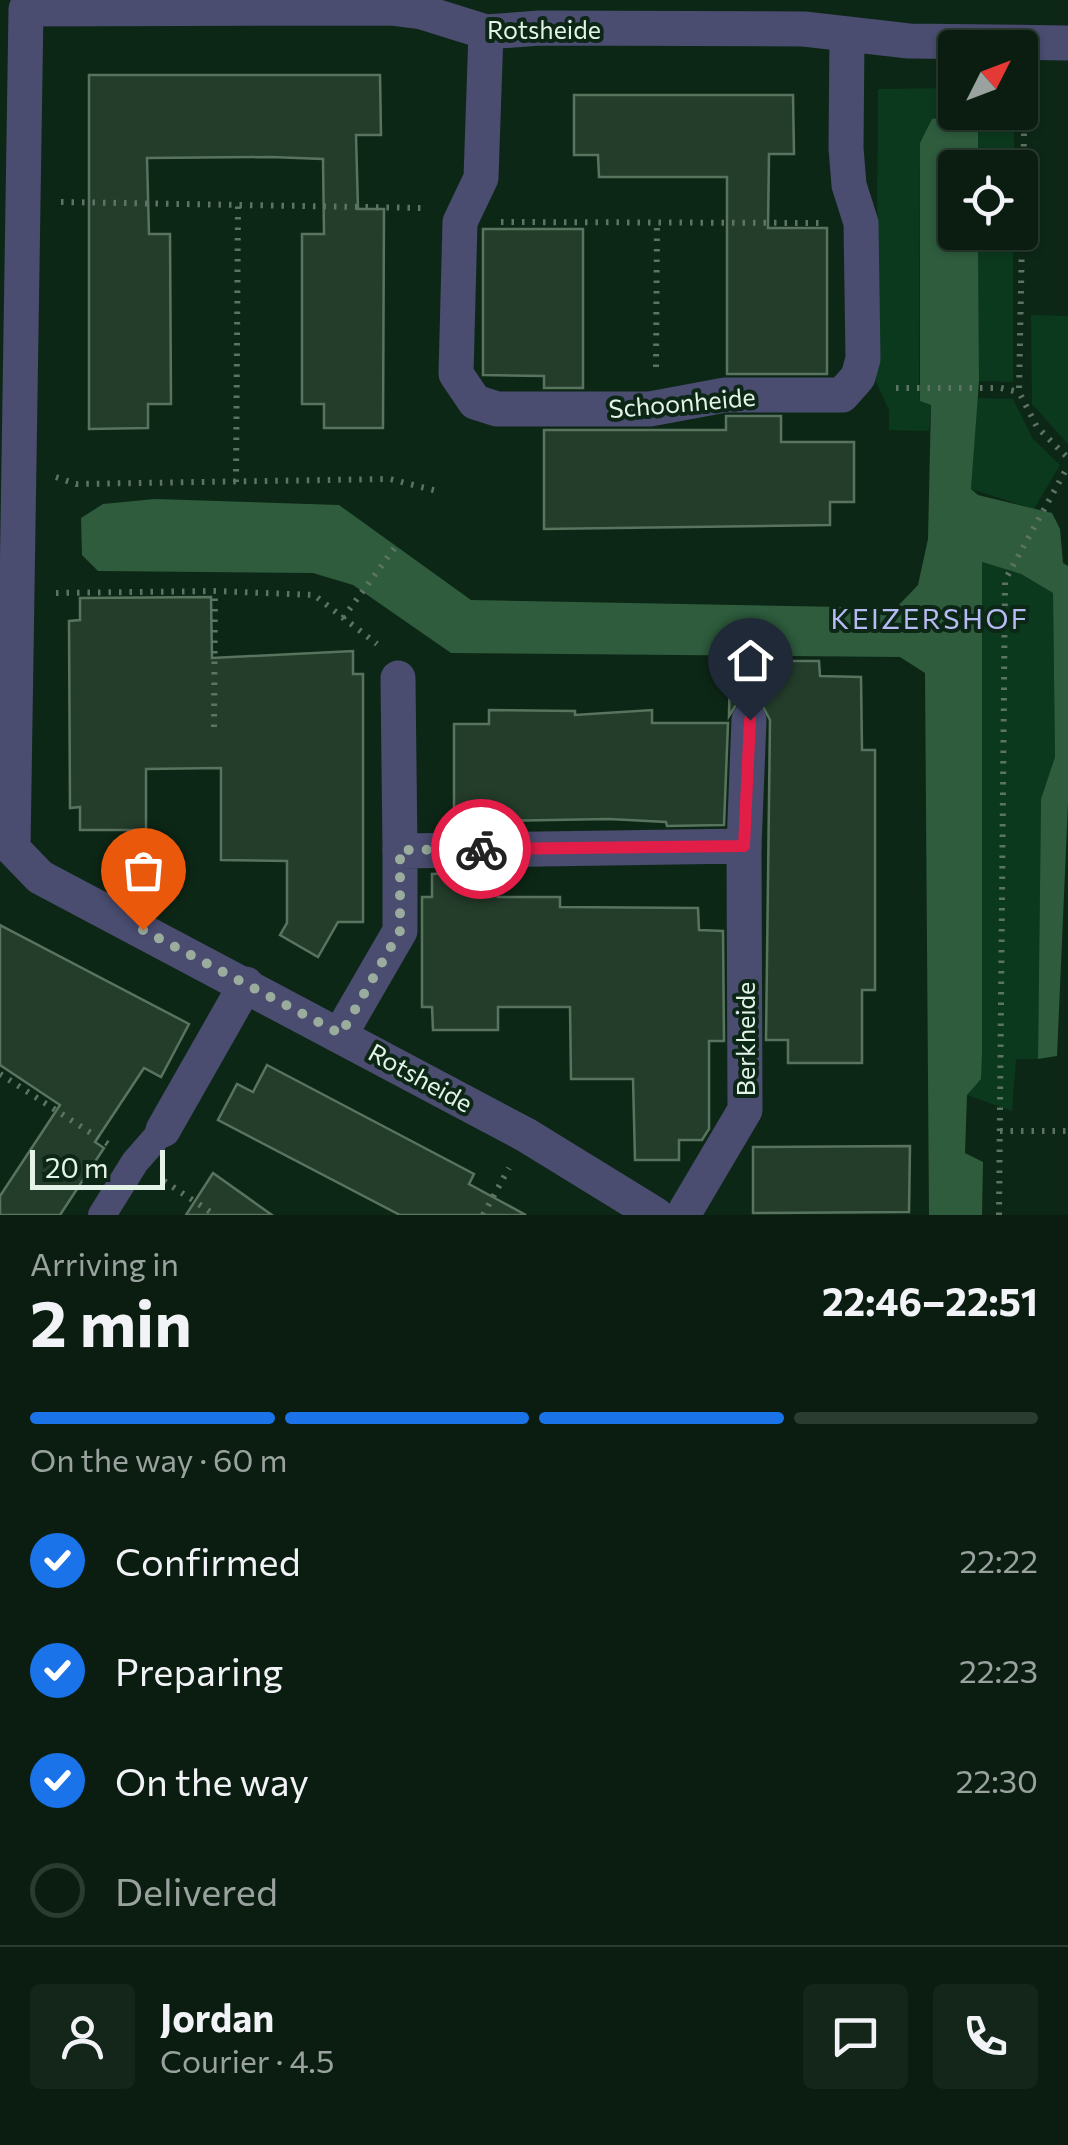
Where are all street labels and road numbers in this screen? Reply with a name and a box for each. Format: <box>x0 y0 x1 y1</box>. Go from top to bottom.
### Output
street label: Rotsheide <box>487 14 601 44</box>
street label: Schoonheide <box>607 381 757 423</box>
street label: Berkheide <box>730 982 760 1096</box>
street label: Rotsheide <box>364 1036 478 1118</box>

